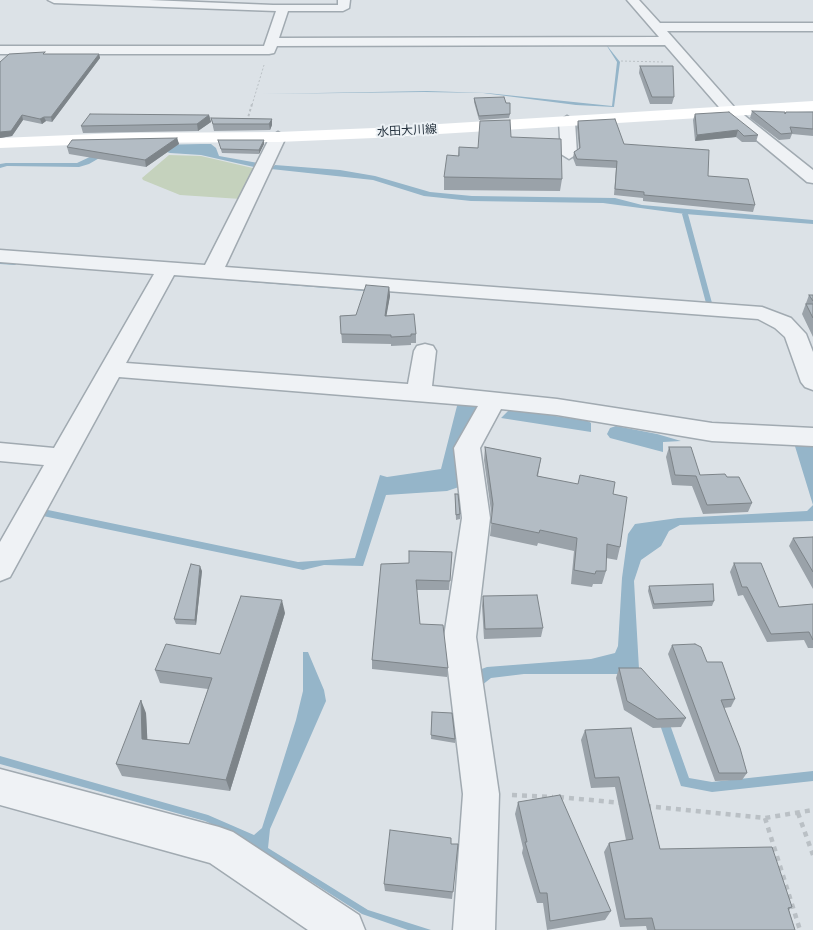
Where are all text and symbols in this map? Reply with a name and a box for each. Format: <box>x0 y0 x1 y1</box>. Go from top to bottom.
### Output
street label: 水田大川線 <box>377 122 437 140</box>

